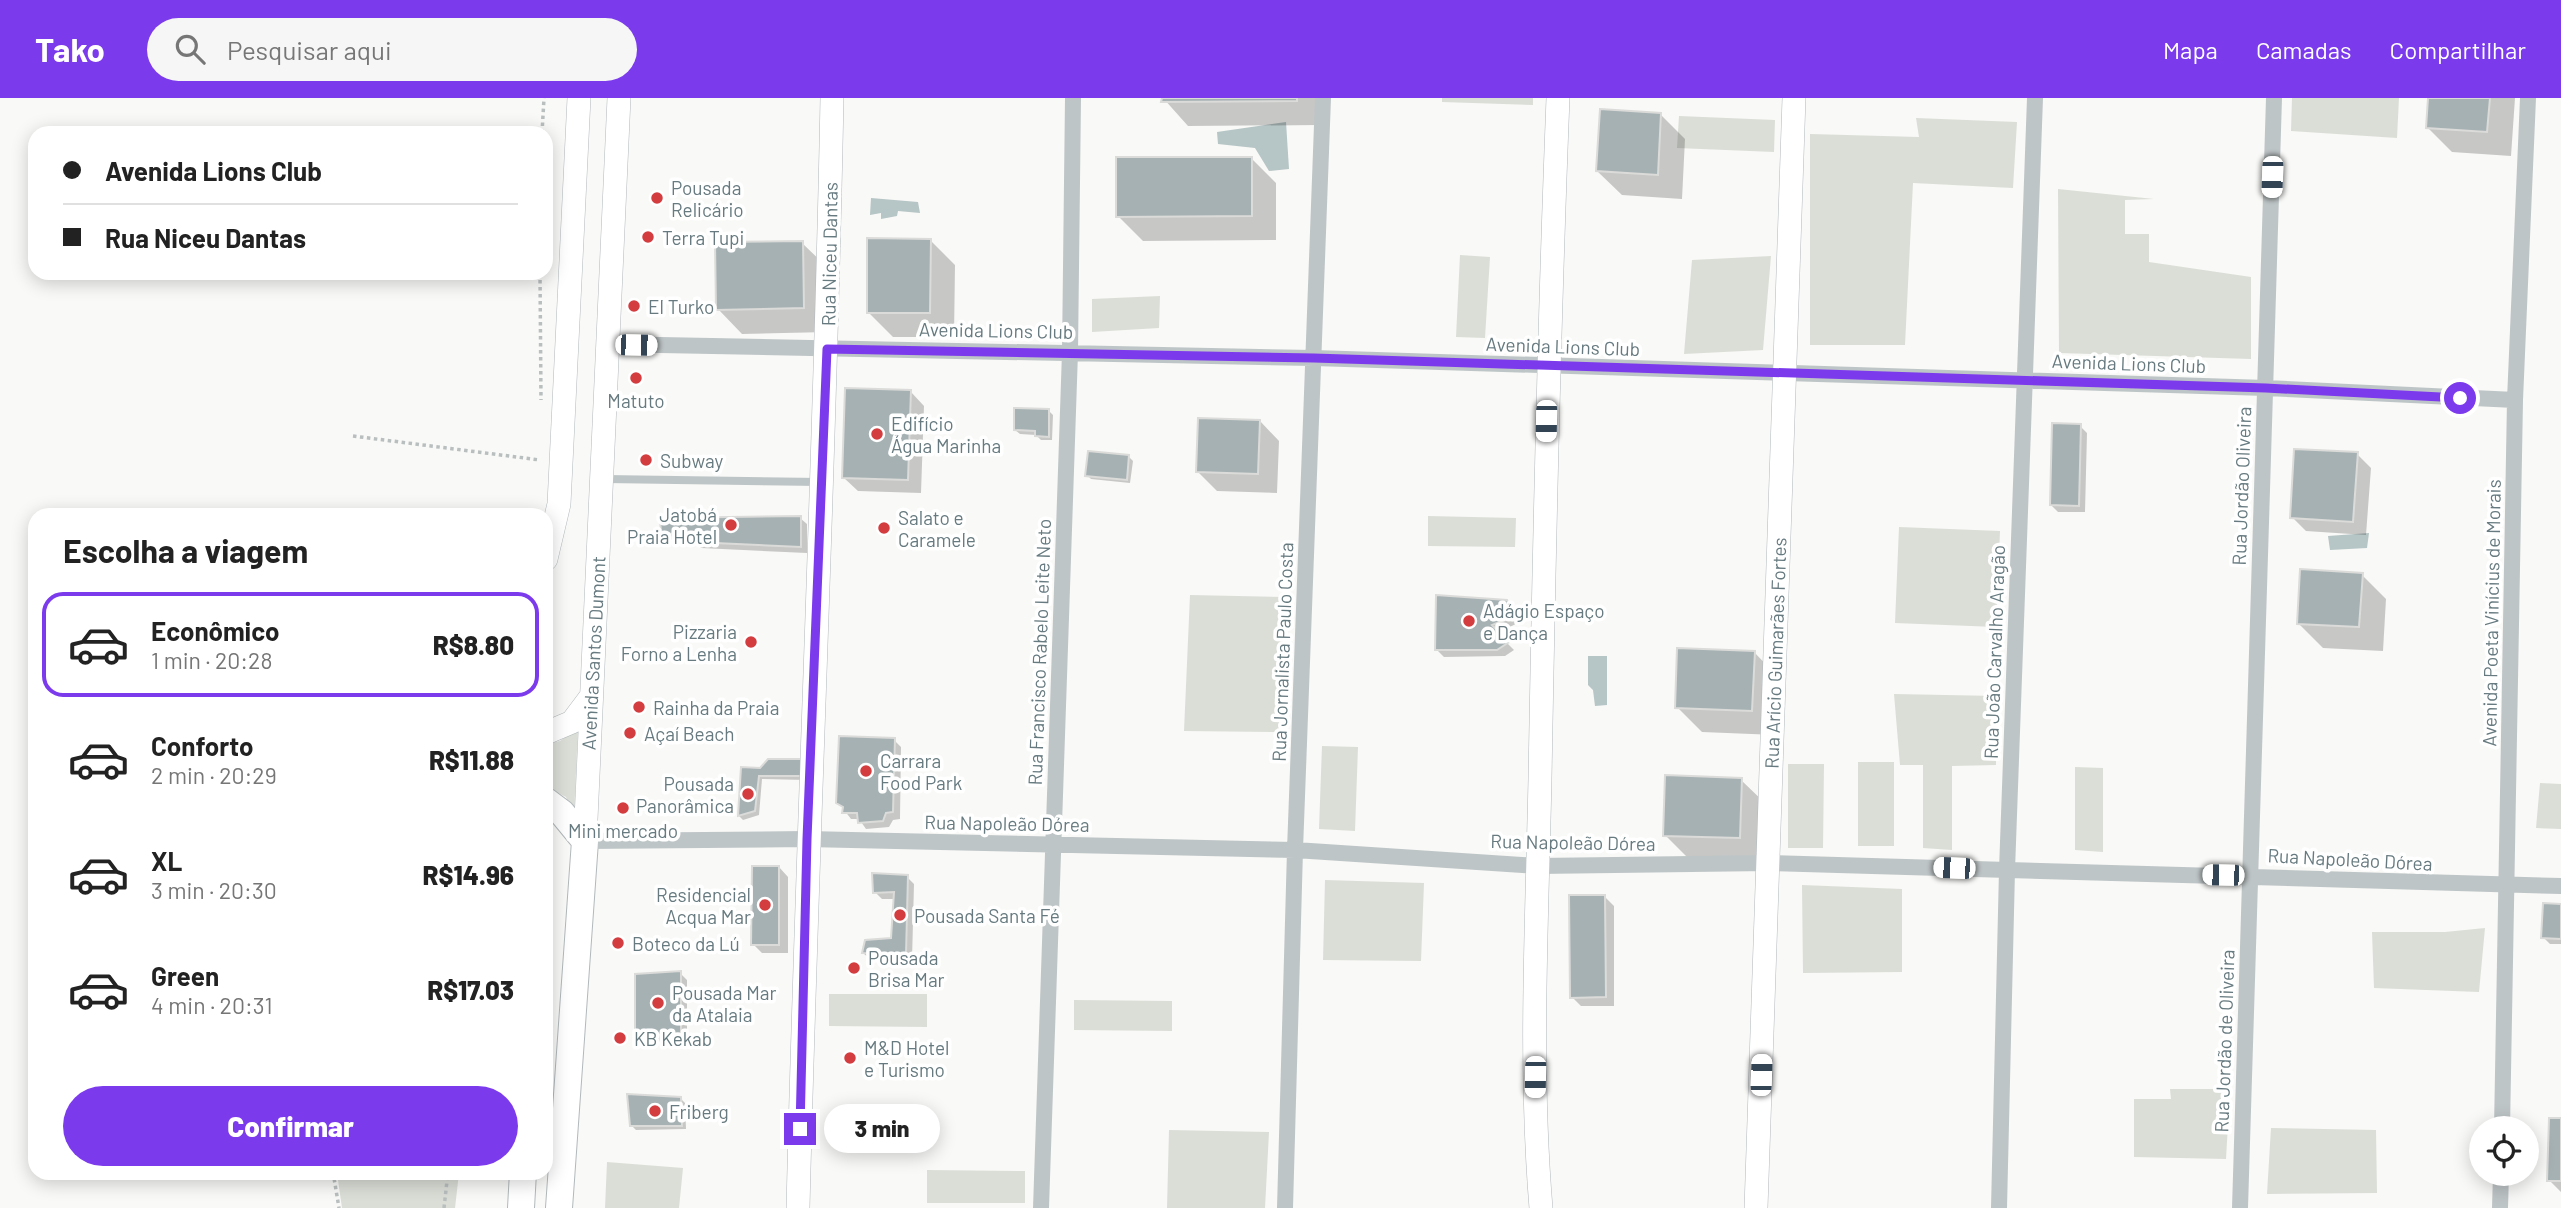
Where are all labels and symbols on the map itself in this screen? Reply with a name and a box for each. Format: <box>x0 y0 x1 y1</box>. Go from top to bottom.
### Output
car <box>2261 156 2284 198</box>
place label: Pousada Relicário <box>671 176 744 221</box>
street label: Rua Niceu Dantas <box>816 182 842 326</box>
marker: Pousada Relicário <box>649 190 665 206</box>
place label: Terra Tupi <box>662 226 744 249</box>
marker: Terra Tupi <box>640 229 656 245</box>
place label: El Turko <box>648 295 714 318</box>
marker: El Turko <box>626 298 642 314</box>
street label: Avenida Lions Club <box>919 317 1073 343</box>
street label: Avenida Lions Club <box>1485 332 1641 360</box>
car <box>615 334 658 356</box>
street label: Avenida Lions Club <box>2051 349 2207 377</box>
marker: Matuto <box>628 370 644 386</box>
route start <box>2444 382 2476 414</box>
place label: Matuto <box>607 389 665 412</box>
car <box>1536 400 1557 442</box>
street label: Rua Jordão Oliveira <box>2227 406 2255 566</box>
place label: Edifício Água Marinha <box>891 412 1001 457</box>
marker: Edifício Água Marinha <box>869 426 885 442</box>
place label: Subway <box>660 449 724 472</box>
marker: Subway <box>638 452 654 468</box>
street label: Avenida Poeta Vinícius de Morais <box>2477 479 2505 747</box>
place label: Jatobá Praia Hotel <box>627 503 717 548</box>
place label: Salato e Caramele <box>898 506 976 551</box>
marker: Jatobá Praia Hotel <box>723 517 739 533</box>
street label: Rua Francisco Rabelo Leite Neto <box>1023 518 1055 786</box>
marker: Salato e Caramele <box>876 520 892 536</box>
street label: Rua Arício Guimarães Fortes <box>1759 537 1791 769</box>
street label: Rua Jornalista Paulo Costa <box>1267 542 1297 762</box>
street label: Rua João Carvalho Aragão <box>1979 545 2009 759</box>
street label: Avenida Santos Dumont <box>576 555 610 751</box>
place label: Adágio Espaço e Dança <box>1483 599 1605 644</box>
marker: Adágio Espaço e Dança <box>1461 613 1477 629</box>
place label: Pizzaria Forno a Lenha <box>621 620 737 665</box>
marker: Pizzaria Forno a Lenha <box>743 634 759 650</box>
place label: Rainha da Praia <box>653 696 779 719</box>
marker: Rainha da Praia <box>631 699 647 715</box>
place label: Açaí Beach <box>644 722 734 745</box>
marker: Açaí Beach <box>622 725 638 741</box>
place label: Carrara Food Park <box>880 749 962 794</box>
marker: Carrara Food Park <box>858 763 874 779</box>
place label: Pousada Panorâmica <box>636 772 734 817</box>
marker: Pousada Panorâmica <box>740 786 756 802</box>
marker: Mini mercado <box>615 800 631 816</box>
street label: Rua Napoleão Dórea <box>924 810 1090 836</box>
place label: Mini mercado <box>568 819 678 842</box>
street label: Rua Napoleão Dórea <box>1490 829 1656 855</box>
street label: Rua Napoleão Dórea <box>2267 843 2433 875</box>
car <box>1933 857 1976 879</box>
car <box>2202 864 2245 886</box>
place label: Residencial Acqua Mar <box>656 883 751 928</box>
marker: Residencial Acqua Mar <box>757 897 773 913</box>
place label: Pousada Santa Fé <box>914 904 1060 927</box>
marker: Pousada Santa Fé <box>892 907 908 923</box>
place label: Boteco da Lú <box>632 932 740 955</box>
marker: Boteco da Lú <box>610 935 626 951</box>
place label: Pousada Brisa Mar <box>868 946 945 991</box>
street label: Rua Jordão de Oliveira <box>2209 949 2239 1133</box>
marker: Pousada Brisa Mar <box>846 960 862 976</box>
place label: Pousada Mar da Atalaia <box>672 981 776 1026</box>
marker: Pousada Mar da Atalaia <box>650 995 666 1011</box>
place label: KB Kekab <box>634 1027 712 1050</box>
marker: KB Kekab <box>612 1030 628 1046</box>
place label: M&D Hotel e Turismo <box>864 1036 949 1081</box>
marker: M&D Hotel e Turismo <box>842 1050 858 1066</box>
car <box>1750 1054 1773 1096</box>
car <box>1525 1056 1546 1098</box>
place label: Friberg <box>669 1100 729 1123</box>
marker: Friberg <box>647 1103 663 1119</box>
callout: 3 min <box>824 1104 940 1154</box>
route end <box>784 1113 816 1145</box>

